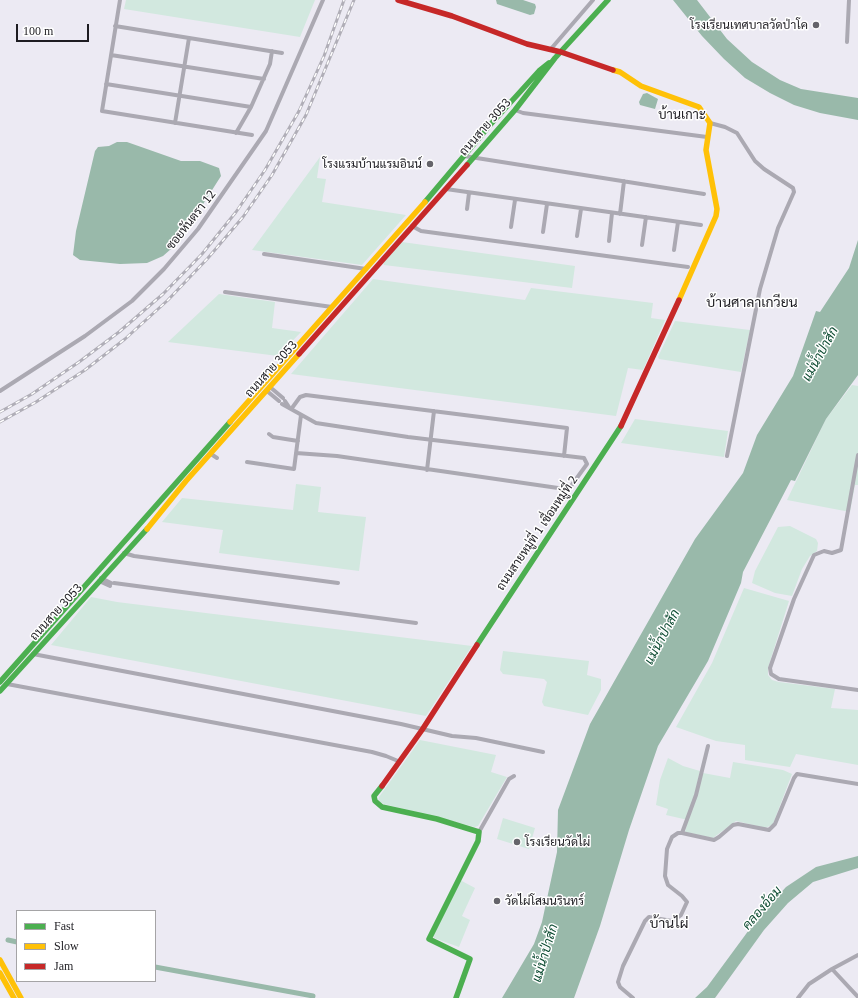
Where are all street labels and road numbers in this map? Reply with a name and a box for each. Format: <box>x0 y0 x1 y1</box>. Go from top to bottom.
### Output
street label: ถนนสาย 3053 <box>456 95 514 159</box>
street label: ซอยหันตรา 12 <box>163 187 219 253</box>
street label: ถนนสาย 3053 <box>242 338 300 400</box>
street label: ถนนสายหมู่ที่ 1 เชื่อมหมู่ที่ 2 <box>493 473 581 593</box>
street label: ถนนสาย 3053 <box>27 581 85 643</box>

